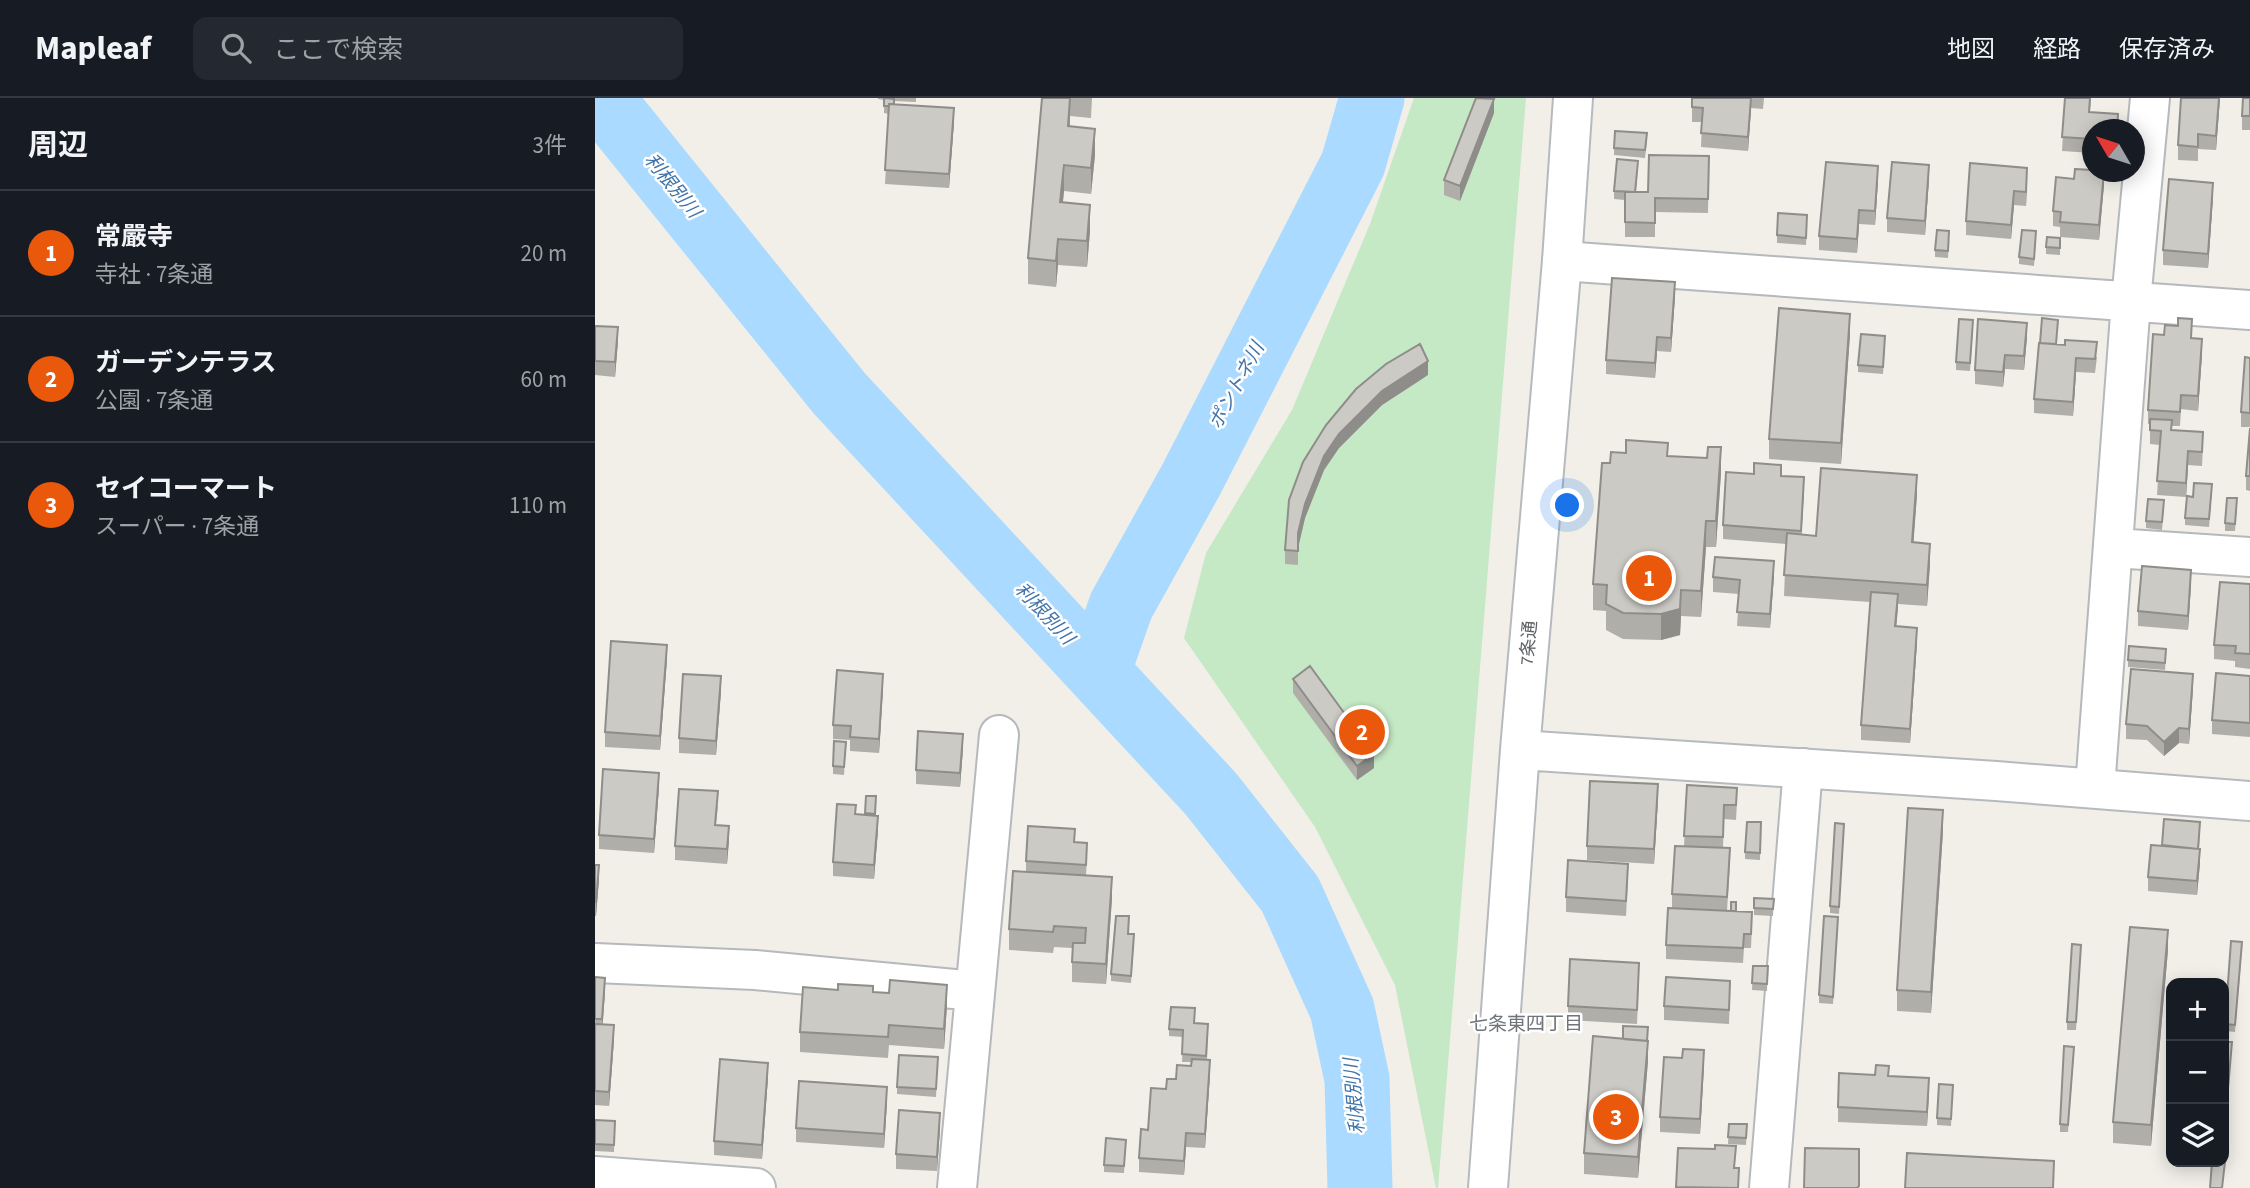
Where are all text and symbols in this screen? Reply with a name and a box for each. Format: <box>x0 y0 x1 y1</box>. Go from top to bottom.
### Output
search box <box>193 17 683 80</box>
text: Mapleaf <box>35 25 151 72</box>
icon: search <box>217 29 255 67</box>
text: ここで検索 <box>273 31 403 68</box>
text: 地図 <box>1947 32 1995 67</box>
text: 経路 <box>2033 32 2081 67</box>
text: 保存済み <box>2119 32 2215 67</box>
north arrow <box>2082 119 2145 182</box>
text: 周辺 <box>28 124 88 167</box>
text: 3件 <box>533 129 567 162</box>
water label: 利根別川 <box>638 148 708 226</box>
text: 常嚴寺 <box>95 218 173 255</box>
text: 1 <box>45 237 57 270</box>
text: 20 m <box>520 237 567 270</box>
text: 寺社 · 7条通 <box>95 258 213 291</box>
water label: ポントネ川 <box>1203 336 1272 434</box>
text: ガーデンテラス <box>95 344 276 381</box>
text: 2 <box>45 363 57 396</box>
text: 60 m <box>520 363 567 396</box>
text: 公園 · 7条通 <box>95 384 213 417</box>
text: セイコーマート <box>95 470 277 507</box>
your location <box>1550 488 1584 522</box>
text: 3 <box>45 489 57 522</box>
text: 110 m <box>509 489 567 522</box>
text: スーパー · 7条通 <box>95 510 259 543</box>
pin: 1 <box>1626 552 1672 604</box>
water label: 利根別川 <box>1008 577 1081 652</box>
street label: 7条通 <box>1515 620 1543 666</box>
pin: 2 <box>1339 706 1385 758</box>
map controls <box>2166 978 2229 1167</box>
button: + <box>2166 978 2229 1041</box>
district label: 七条東四丁目 <box>1469 1011 1583 1038</box>
button: − <box>2166 1041 2229 1104</box>
water label: 利根別川 <box>1338 1055 1372 1135</box>
pin: 3 <box>1593 1091 1639 1143</box>
button: layers <box>2166 1104 2229 1167</box>

